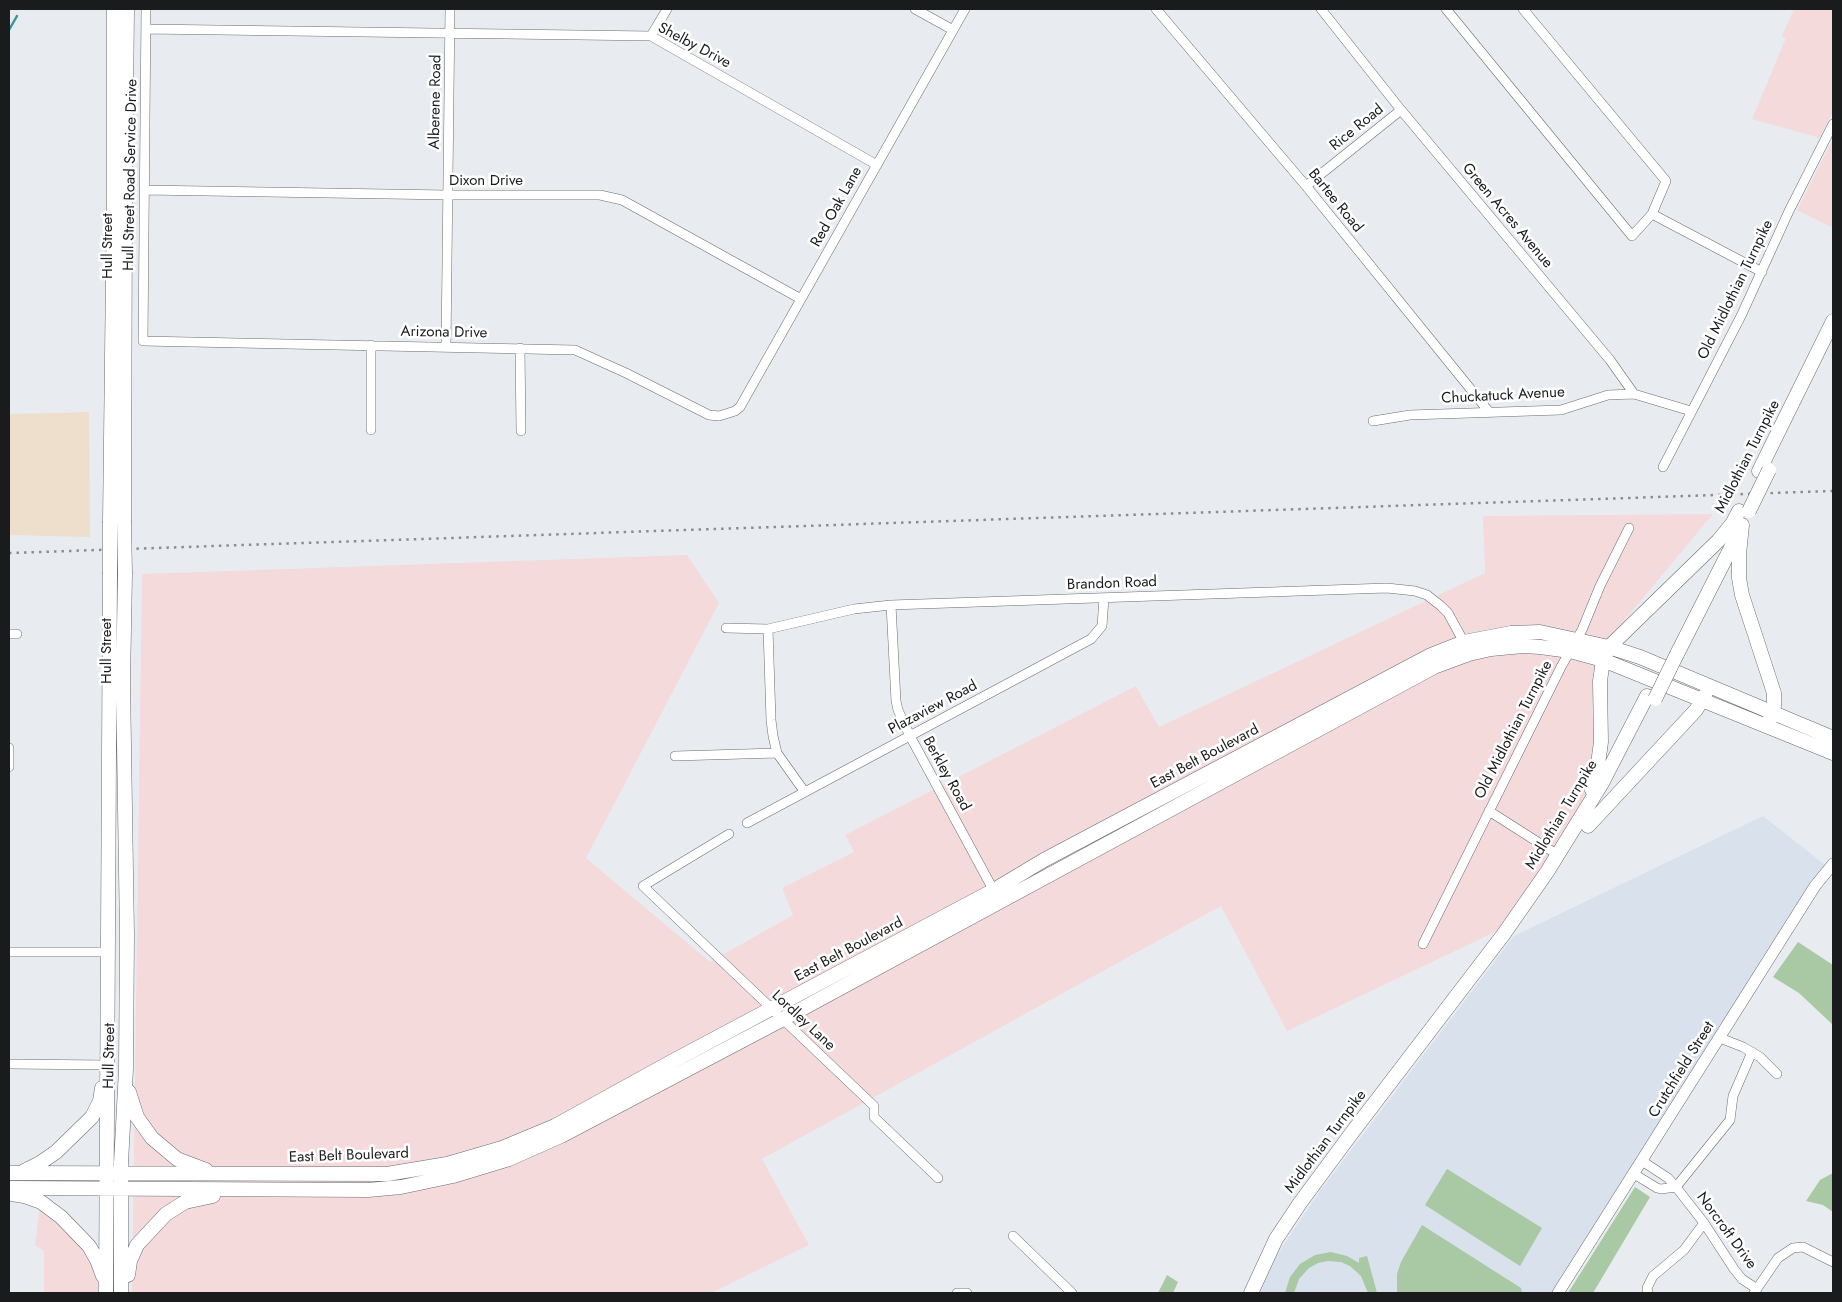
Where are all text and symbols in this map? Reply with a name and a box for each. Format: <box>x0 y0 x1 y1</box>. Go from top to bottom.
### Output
street label: Shelby Drive <box>654 19 734 73</box>
street label: Alberene Road <box>426 54 446 150</box>
street label: Hull Street Road Service Drive <box>120 79 142 271</box>
street label: Rice Road <box>1326 101 1388 155</box>
street label: Green Acres Avenue <box>1458 160 1556 272</box>
street label: Red Oak Lane <box>808 164 866 250</box>
street label: Bartee Road <box>1304 166 1366 236</box>
street label: Dixon Drive <box>449 172 523 190</box>
street label: Hull Street <box>99 213 117 279</box>
street label: Old Midlothian Turnpike <box>1694 217 1778 363</box>
street label: Arizona Drive <box>400 323 488 343</box>
street label: Chuckatuck Avenue <box>1441 384 1565 408</box>
street label: Midlothian Turnpike <box>1712 397 1784 517</box>
street label: Brandon Road <box>1067 573 1157 595</box>
street label: Hull Street <box>98 618 116 684</box>
street label: Old Midlothian Turnpike <box>1471 658 1557 802</box>
street label: Plazaview Road <box>886 677 980 739</box>
street label: East Belt Boulevard <box>1148 721 1262 793</box>
street label: Berkley Road <box>918 734 974 814</box>
street label: Midlothian Turnpike <box>1522 757 1602 873</box>
street label: East Belt Boulevard <box>792 914 906 986</box>
street label: Lordley Lane <box>768 987 838 1055</box>
street label: Crutchfield Street <box>1645 1019 1719 1121</box>
street label: Hull Street <box>100 1023 120 1089</box>
street label: Midlothian Turnpike <box>1281 1087 1371 1197</box>
street label: East Belt Boulevard <box>289 1145 409 1167</box>
street label: Norcroft Drive <box>1692 1189 1760 1273</box>

